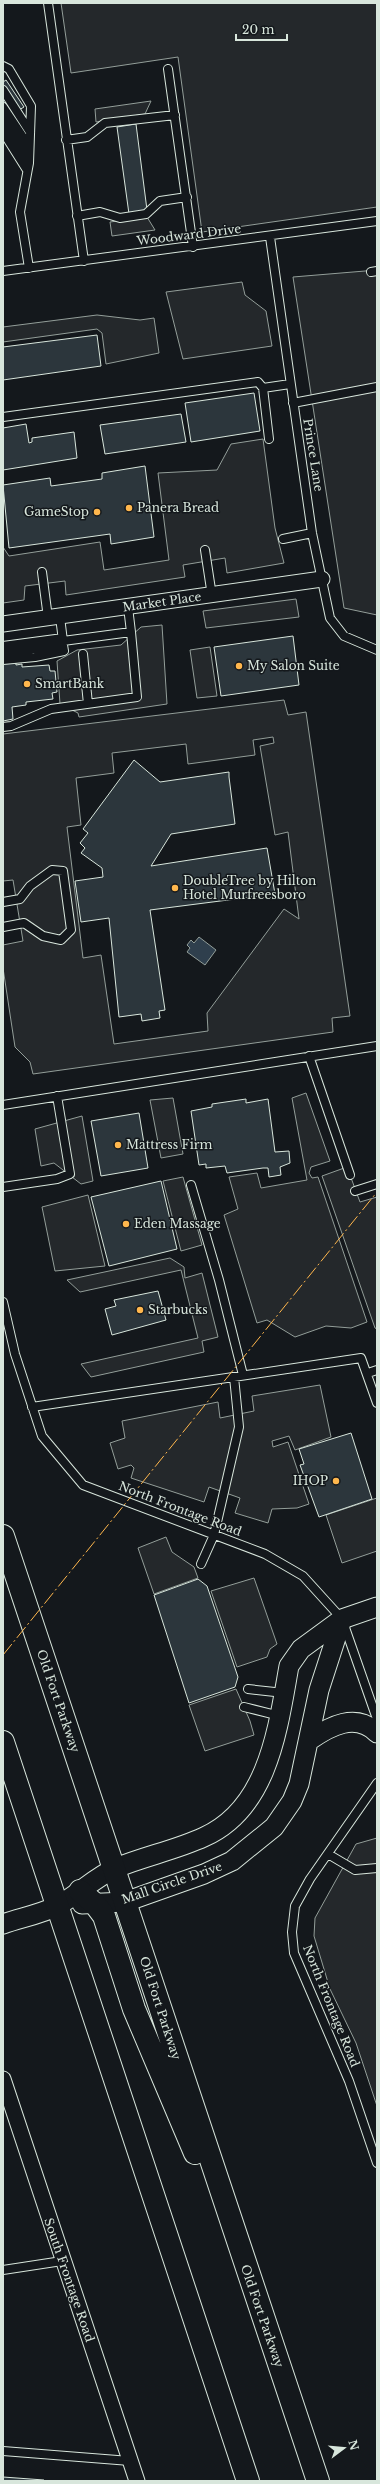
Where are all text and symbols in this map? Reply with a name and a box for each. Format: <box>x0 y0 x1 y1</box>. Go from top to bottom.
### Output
scale bar <box>236 16 287 42</box>
text: 20 m <box>242 22 274 37</box>
street label: Woodward Drive <box>135 221 242 248</box>
street label: Prince Lane <box>300 417 327 493</box>
place label: Panera Bread <box>137 500 219 515</box>
marker: Panera Bread <box>124 503 134 513</box>
place label: GameStop <box>24 504 89 519</box>
marker: GameStop <box>92 507 102 517</box>
street label: Market Place <box>122 589 202 614</box>
place label: My Salon Suite <box>247 658 340 673</box>
marker: My Salon Suite <box>234 661 244 671</box>
place label: SmartBank <box>35 676 105 691</box>
marker: SmartBank <box>22 679 32 689</box>
place label: DoubleTree by Hilton Hotel Murfreesboro <box>183 873 316 902</box>
marker: DoubleTree by Hilton Hotel Murfreesboro <box>170 883 180 893</box>
place label: Mattress Firm <box>126 1137 212 1152</box>
marker: Mattress Firm <box>113 1140 123 1150</box>
place label: Eden Massage <box>134 1216 221 1231</box>
marker: Eden Massage <box>121 1219 131 1229</box>
place label: Starbucks <box>148 1302 208 1317</box>
marker: Starbucks <box>135 1305 145 1315</box>
place label: IHOP <box>293 1473 328 1488</box>
marker: IHOP <box>331 1476 341 1486</box>
street label: North Frontage Road <box>117 1478 244 1539</box>
street label: Old Fort Parkway <box>34 1647 83 1755</box>
street label: Mall Circle Drive <box>120 1858 224 1907</box>
street label: North Frontage Road <box>300 1943 363 2069</box>
street label: Old Fort Parkway <box>137 1954 184 2062</box>
street label: South Frontage Road <box>41 2216 98 2344</box>
street label: Old Fort Parkway <box>238 2262 287 2370</box>
north arrow <box>324 2428 364 2468</box>
text: N <box>345 2438 362 2453</box>

